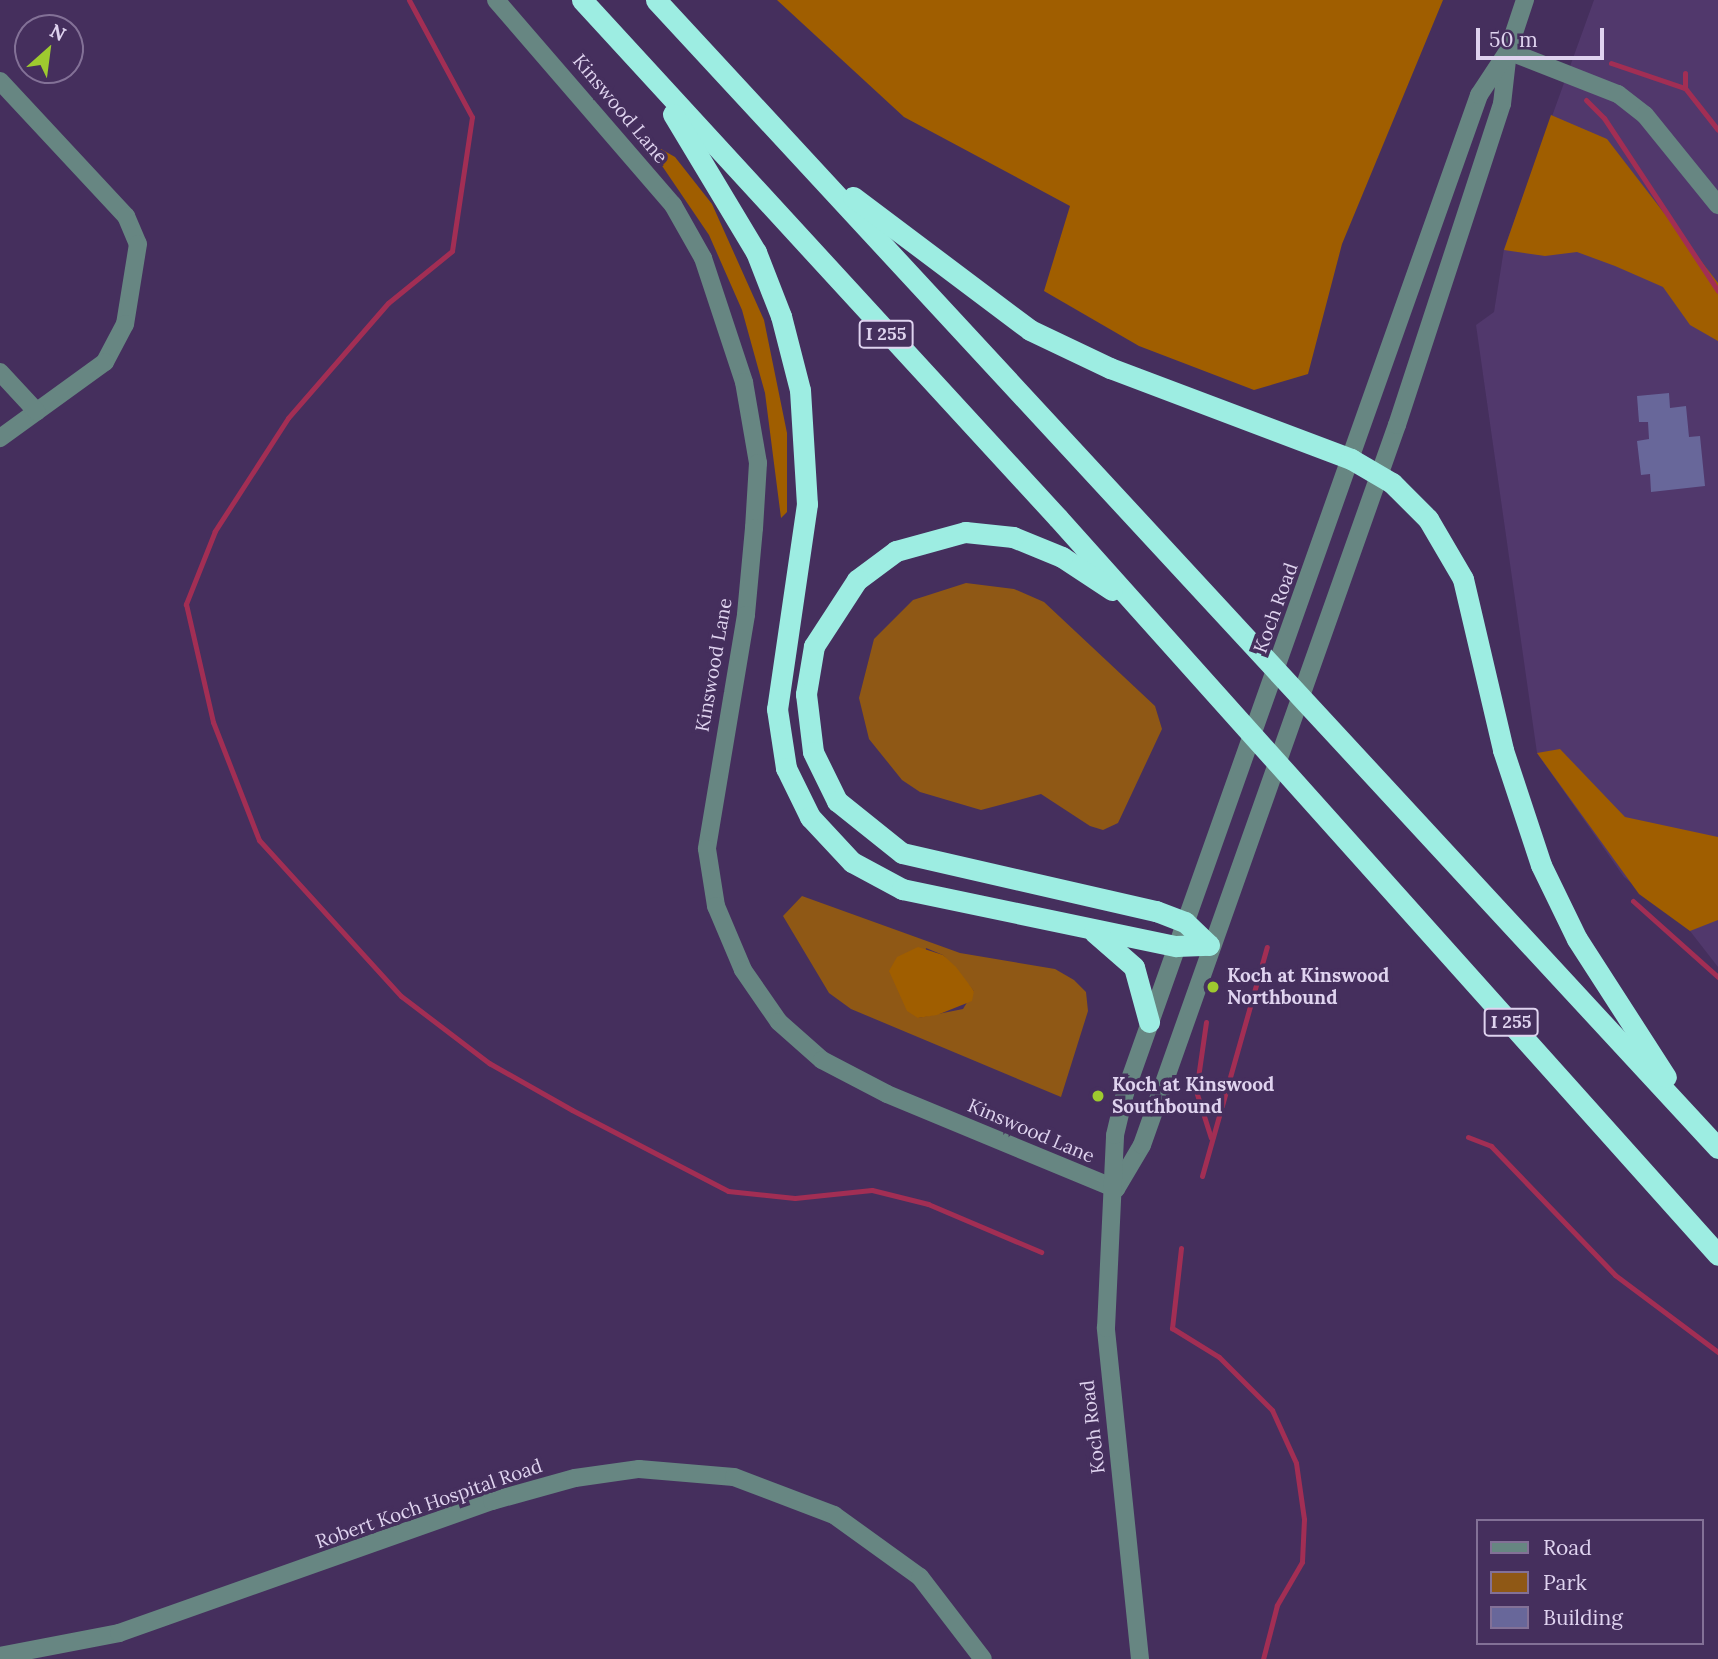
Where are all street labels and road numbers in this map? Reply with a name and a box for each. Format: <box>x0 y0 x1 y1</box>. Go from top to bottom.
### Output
street label: Kinswood Lane <box>568 50 672 168</box>
road number: I 255 <box>858 320 914 348</box>
street label: Koch Road <box>1249 560 1303 656</box>
street label: Kinswood Lane <box>691 596 737 734</box>
road number: I 255 <box>1483 1007 1539 1036</box>
street label: Kinswood Lane <box>964 1094 1098 1168</box>
street label: Koch Road <box>1076 1379 1110 1475</box>
street label: Robert Koch Hospital Road <box>313 1454 545 1554</box>

